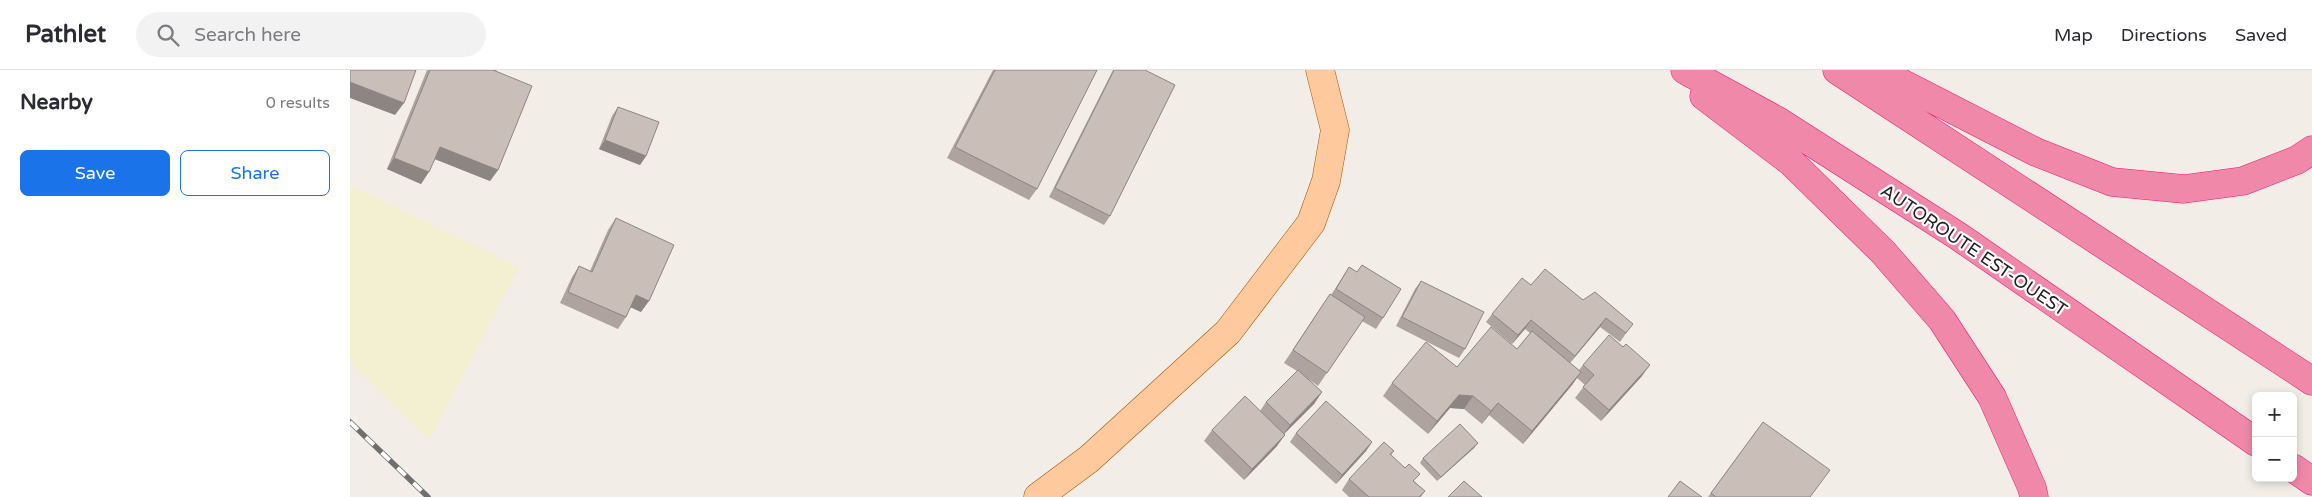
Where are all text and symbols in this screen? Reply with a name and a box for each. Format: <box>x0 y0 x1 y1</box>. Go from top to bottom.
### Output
search box <box>136 12 486 57</box>
text: Pathlet <box>25 20 106 49</box>
icon: search <box>154 21 182 49</box>
text: Search here <box>194 24 301 46</box>
text: Map <box>2054 24 2093 46</box>
text: Directions <box>2121 24 2207 46</box>
text: Saved <box>2235 24 2287 46</box>
text: Nearby <box>20 90 93 115</box>
text: 0 results <box>266 93 330 113</box>
button: Save <box>20 150 170 196</box>
button: Share <box>180 150 330 196</box>
street label: AUTOROUTE EST-OUEST <box>1877 179 2071 321</box>
map controls <box>2252 392 2297 482</box>
button: + <box>2252 392 2297 437</box>
button: − <box>2252 437 2297 482</box>

